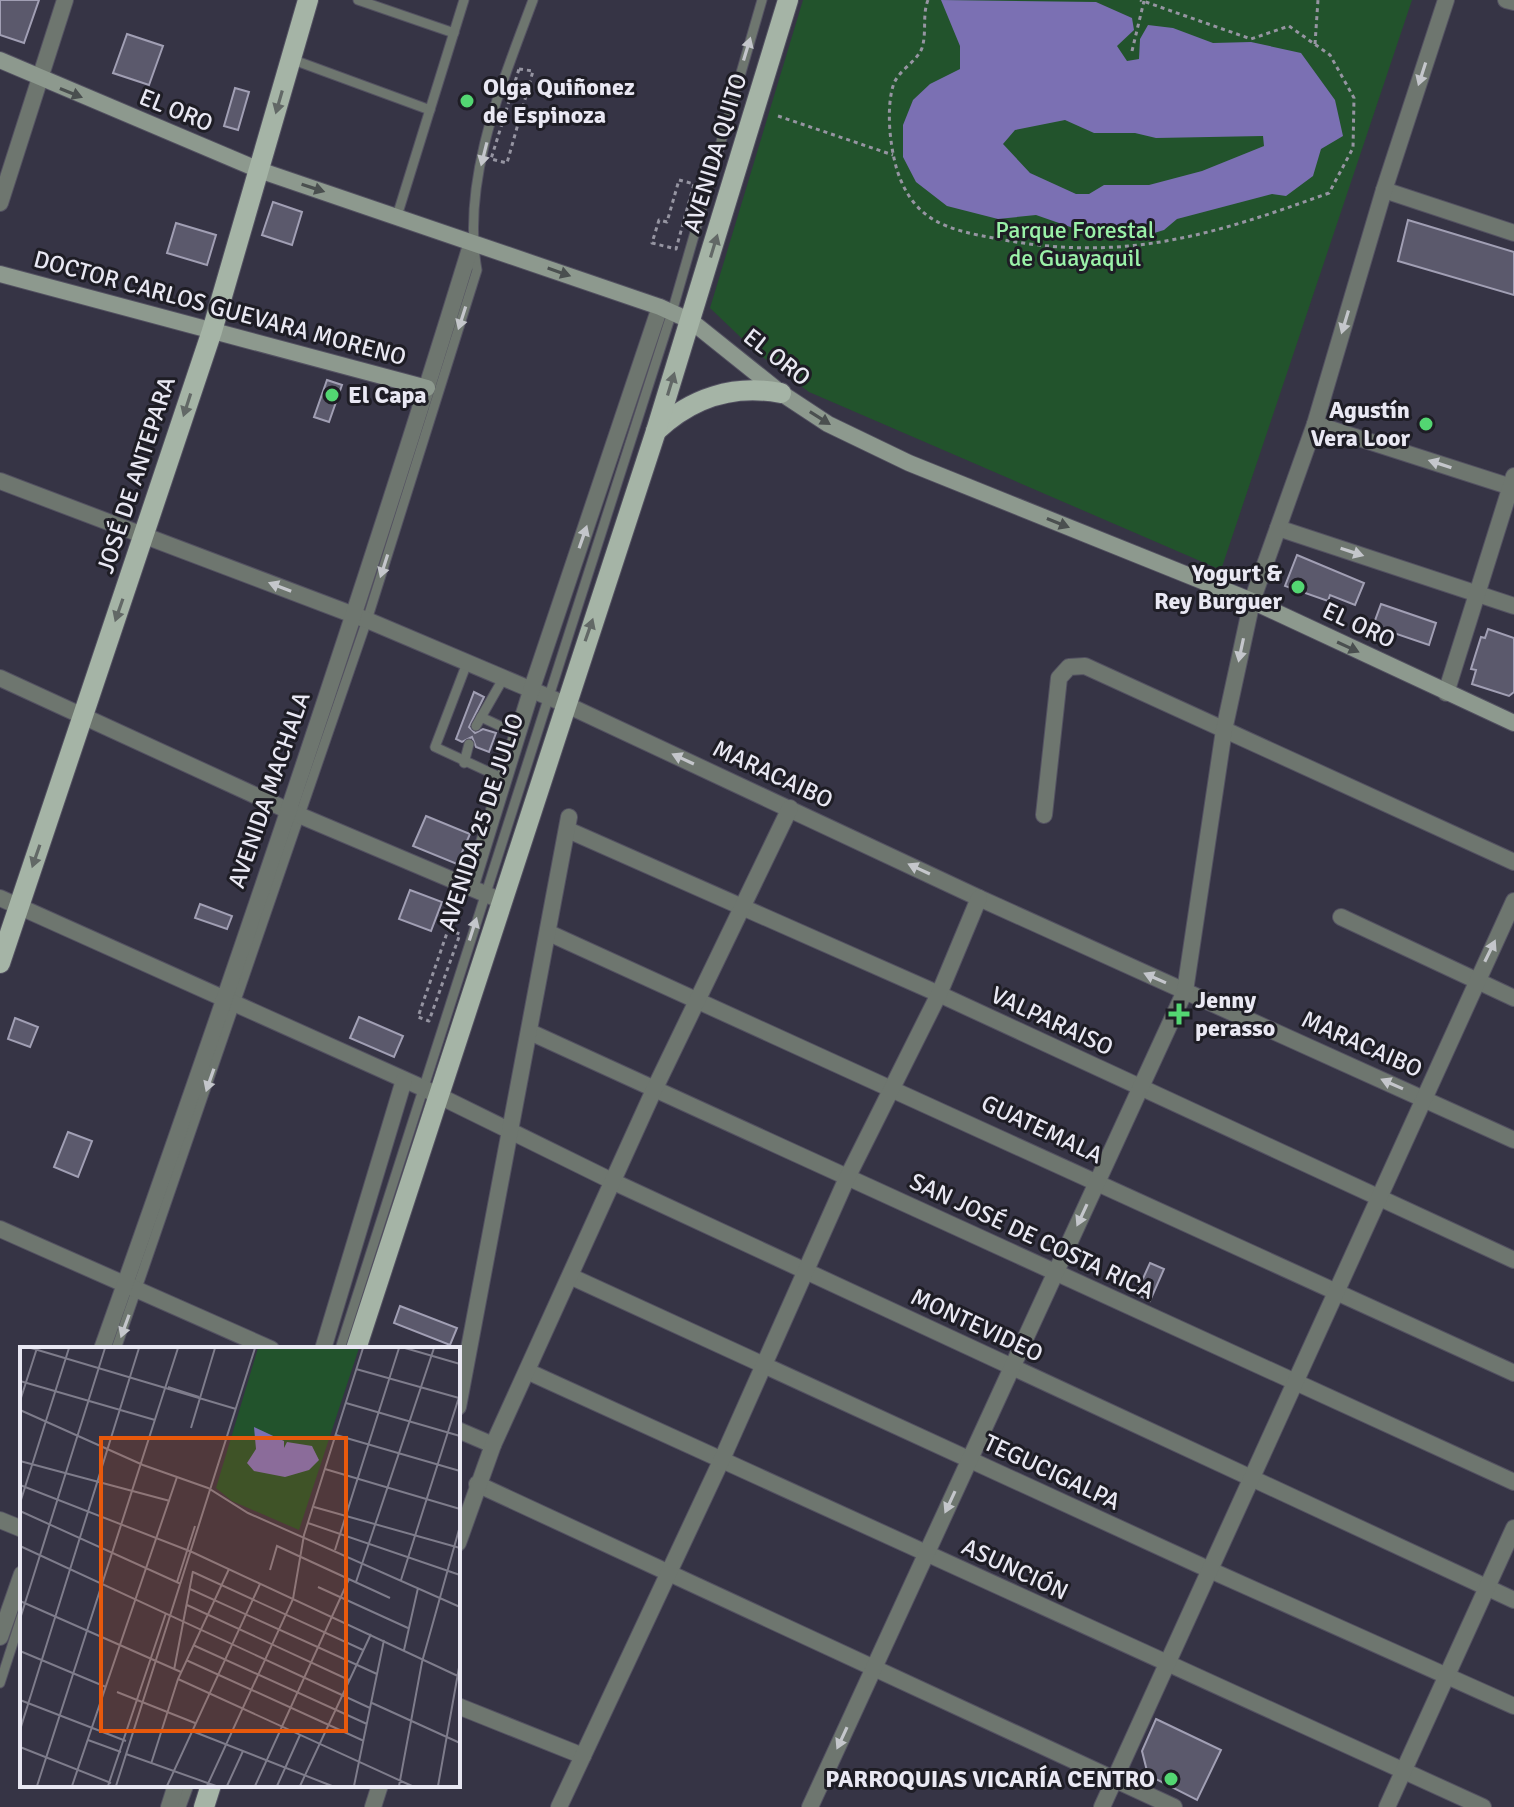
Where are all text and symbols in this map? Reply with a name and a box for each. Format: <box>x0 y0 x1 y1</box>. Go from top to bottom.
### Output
one-way arrow <box>741 36 754 60</box>
one-way arrow <box>1415 62 1428 86</box>
street label: AVENIDA QUITO <box>677 70 753 236</box>
place label: Olga Quiñonez de Espinoza <box>483 72 635 130</box>
street label: EL ORO <box>135 82 217 138</box>
one-way arrow <box>59 86 83 99</box>
one-way arrow <box>272 90 285 114</box>
marker: Olga Quiñonez de Espinoza <box>458 92 476 110</box>
one-way arrow <box>477 142 489 167</box>
one-way arrow <box>301 183 325 195</box>
park label: Parque Forestal de Guayaquil <box>995 215 1155 273</box>
one-way arrow <box>708 234 720 258</box>
street label: DOCTOR CARLOS GUEVARA MORENO <box>31 244 409 372</box>
one-way arrow <box>547 266 571 279</box>
one-way arrow <box>455 306 468 330</box>
one-way arrow <box>1338 311 1351 335</box>
street label: EL ORO <box>738 322 816 392</box>
one-way arrow <box>665 371 678 395</box>
street label: JOSÉ DE ANTEPARA <box>90 372 182 577</box>
place label: El Capa <box>348 380 427 410</box>
marker: El Capa <box>323 386 341 404</box>
one-way arrow <box>181 393 193 417</box>
place label: Agustín Vera Loor <box>1311 395 1410 453</box>
one-way arrow <box>809 411 831 425</box>
marker: Agustín Vera Loor <box>1417 415 1435 433</box>
one-way arrow <box>1427 457 1451 470</box>
one-way arrow <box>1046 517 1070 530</box>
one-way arrow <box>577 525 589 549</box>
one-way arrow <box>1341 547 1365 559</box>
one-way arrow <box>377 554 390 578</box>
place label: Yogurt & Rey Burguer <box>1154 558 1282 616</box>
marker: Yogurt & Rey Burguer <box>1289 578 1307 596</box>
one-way arrow <box>268 580 292 593</box>
street label: EL ORO <box>1318 595 1400 655</box>
one-way arrow <box>113 598 125 622</box>
one-way arrow <box>584 618 596 642</box>
one-way arrow <box>1234 638 1247 663</box>
one-way arrow <box>1337 640 1360 654</box>
street label: AVENIDA MACHALA <box>221 688 317 892</box>
street label: AVENIDA 25 DE JULIO <box>432 709 530 935</box>
street label: MARACAIBO <box>708 733 838 815</box>
one-way arrow <box>672 752 695 766</box>
one-way arrow <box>29 844 41 868</box>
one-way arrow <box>907 862 930 876</box>
one-way arrow <box>467 916 480 940</box>
one-way arrow <box>1483 939 1497 962</box>
one-way arrow <box>1143 971 1167 984</box>
street label: VALPARAISO <box>986 980 1118 1062</box>
place label: Jenny perasso <box>1195 985 1275 1043</box>
street label: MARACAIBO <box>1297 1004 1427 1084</box>
marker: Jenny perasso <box>1170 1005 1188 1023</box>
one-way arrow <box>203 1068 215 1092</box>
one-way arrow <box>1380 1077 1404 1091</box>
street label: GUATEMALA <box>976 1088 1108 1170</box>
street label: SAN JOSÉ DE COSTA RICA <box>905 1166 1159 1306</box>
one-way arrow <box>1076 1203 1089 1226</box>
street label: MONTEVIDEO <box>906 1281 1048 1369</box>
one-way arrow <box>118 1314 130 1338</box>
inset map <box>20 1347 460 1787</box>
street label: TEGUCIGALPA <box>979 1427 1125 1517</box>
one-way arrow <box>943 1490 957 1514</box>
street label: ASUNCIÓN <box>957 1531 1073 1607</box>
one-way arrow <box>835 1726 848 1750</box>
place label: PARROQUIAS VICARÍA CENTRO <box>825 1764 1155 1794</box>
marker: PARROQUIAS VICARÍA CENTRO <box>1162 1770 1180 1788</box>

